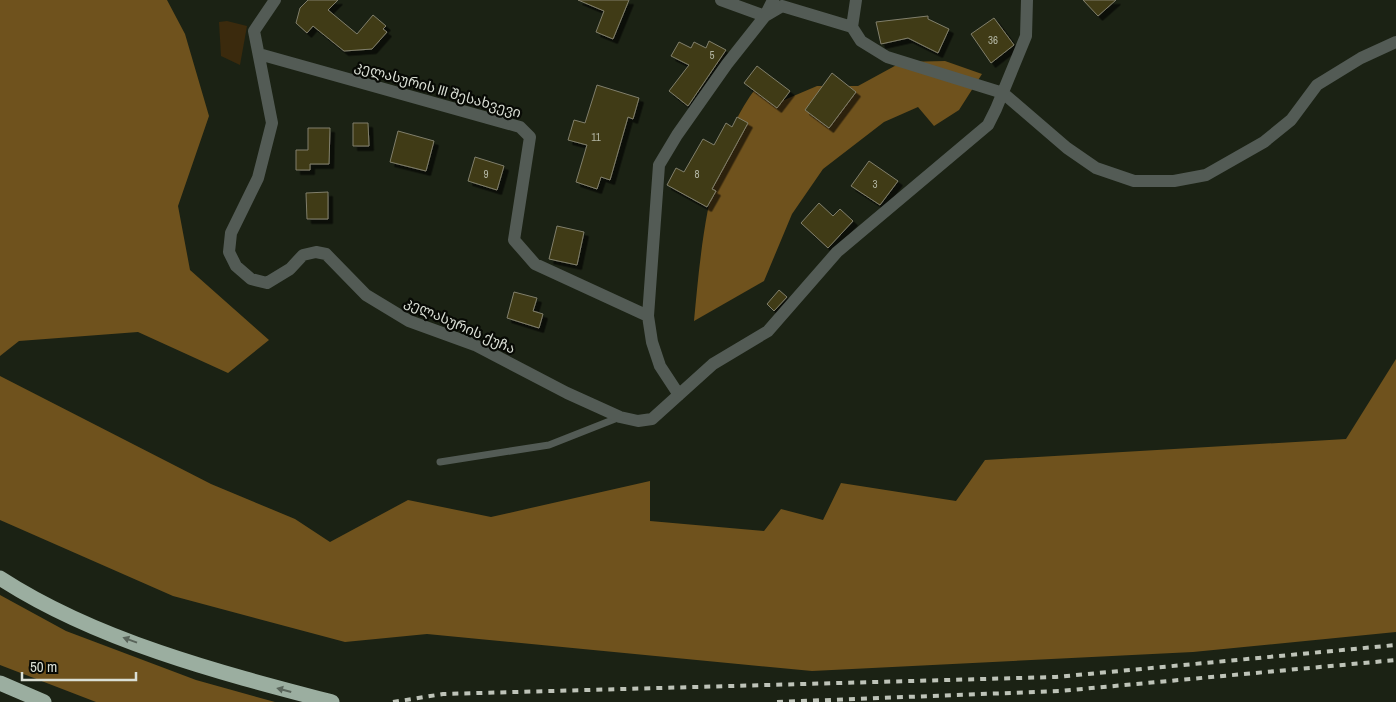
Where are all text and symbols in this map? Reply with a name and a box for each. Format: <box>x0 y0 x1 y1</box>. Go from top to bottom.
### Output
house number: 36 <box>988 33 998 47</box>
house number: 5 <box>709 48 715 62</box>
street label: კელასურის III შესახვევი <box>353 57 523 121</box>
house number: 11 <box>591 130 601 144</box>
house number: 9 <box>483 167 489 181</box>
house number: 8 <box>694 167 700 181</box>
house number: 3 <box>872 177 878 191</box>
street label: კელასურის ქუჩა <box>402 293 518 357</box>
one-way arrow <box>122 636 137 644</box>
scale bar <box>22 650 136 682</box>
text: 50 m <box>30 656 57 677</box>
one-way arrow <box>277 685 292 693</box>

